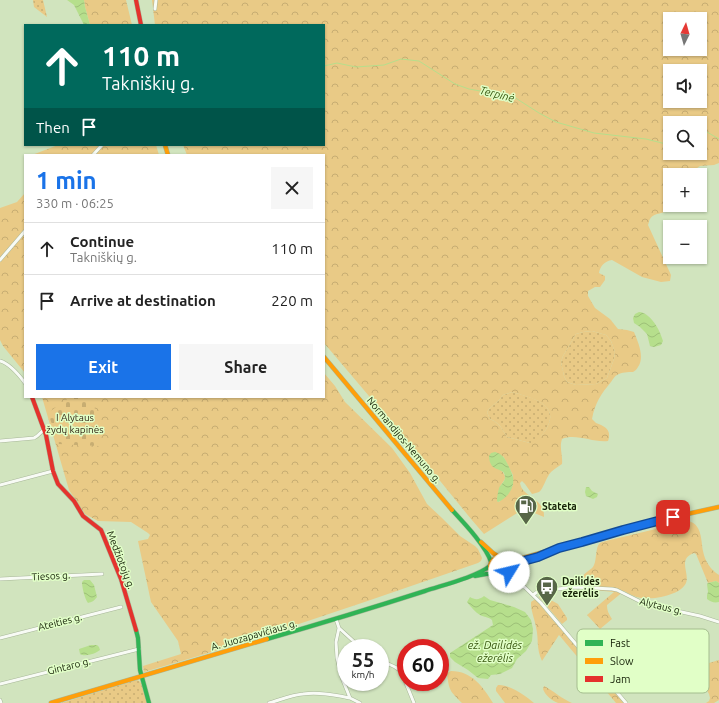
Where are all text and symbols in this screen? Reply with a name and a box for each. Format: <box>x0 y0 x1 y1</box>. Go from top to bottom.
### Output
north arrow <box>663 12 707 56</box>
map controls <box>663 12 707 264</box>
icon: ahead <box>36 40 88 92</box>
text: 110 m <box>102 40 180 71</box>
button: sound <box>663 64 707 108</box>
text: Takniškių g. <box>102 73 195 93</box>
water label: Terpinė <box>478 84 516 104</box>
icon: arrive <box>78 116 100 138</box>
button: search <box>663 116 707 160</box>
text: Then <box>36 119 70 136</box>
text: 1 min <box>36 167 97 194</box>
button: close <box>271 167 313 209</box>
button: + <box>663 168 707 212</box>
text: 330 m · 06:25 <box>36 196 114 210</box>
button: − <box>663 220 707 264</box>
text: Continue <box>70 233 134 250</box>
icon: ahead <box>36 238 58 260</box>
text: 110 m <box>271 240 313 257</box>
text: Takniškių g. <box>70 250 137 264</box>
icon: arrive <box>36 290 58 312</box>
text: Arrive at destination <box>70 292 216 309</box>
text: 220 m <box>271 292 313 309</box>
button: Exit <box>36 344 171 390</box>
button: Share <box>179 344 313 390</box>
street label: Normandijos-Nemuno g. <box>365 395 443 485</box>
park label: I Alytaus žydų kapinės <box>46 412 104 435</box>
fuel station icon: Stateta <box>513 493 539 526</box>
pin <box>656 500 690 534</box>
place label: Stateta <box>542 501 577 512</box>
icon: arrive <box>662 506 684 528</box>
street label: Medžiotojų g. <box>105 529 137 591</box>
position arrow <box>488 551 530 593</box>
street label: Tiesos g. <box>31 569 71 583</box>
bus stop icon: Dailidės ežerėlis <box>534 574 560 607</box>
place label: Dailidės ežerėlis <box>562 576 600 599</box>
street label: Alytaus g. <box>639 595 683 617</box>
street label: Ateities g. <box>37 611 83 633</box>
street label: A. Juozapavičiaus g. <box>210 617 298 653</box>
legend <box>577 629 709 693</box>
text: Fast <box>610 637 631 649</box>
speed limit sign: 60 <box>397 639 449 691</box>
water label: ež. Dailidės ežerėlis <box>468 639 523 664</box>
text: 55 <box>352 648 374 671</box>
street label: Gintaro g. <box>46 655 92 677</box>
text: Slow <box>610 655 634 667</box>
text: km/h <box>351 669 375 680</box>
text: Jam <box>610 673 631 685</box>

